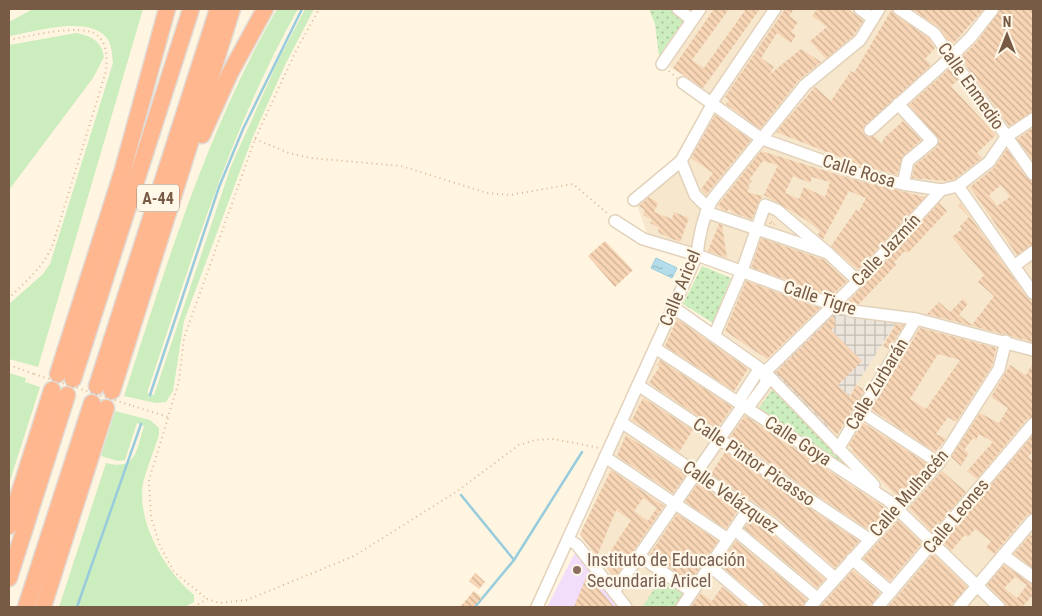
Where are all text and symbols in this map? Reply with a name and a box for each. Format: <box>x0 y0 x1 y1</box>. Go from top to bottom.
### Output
north arrow <box>982 10 1032 60</box>
text: N <box>1003 14 1011 30</box>
street label: Calle Enmedio <box>934 38 1009 133</box>
street label: Calle Rosa <box>820 150 898 192</box>
road number: A-44 <box>137 184 179 212</box>
street label: Calle Jazmín <box>847 209 924 290</box>
street label: Calle Aricel <box>655 247 704 329</box>
street label: Calle Tigre <box>781 276 859 319</box>
street label: Calle Zurbarán <box>841 334 912 433</box>
street label: Calle Goya <box>761 411 836 470</box>
street label: Calle Pintor Picasso <box>689 413 819 510</box>
street label: Calle Mulhacén <box>865 445 952 541</box>
street label: Calle Velázquez <box>679 456 783 537</box>
street label: Calle Leones <box>918 474 993 557</box>
place label: Instituto de Educación Secundaria Aricel <box>587 549 745 591</box>
marker: Instituto de Educación Secundaria Aricel <box>571 564 583 576</box>

